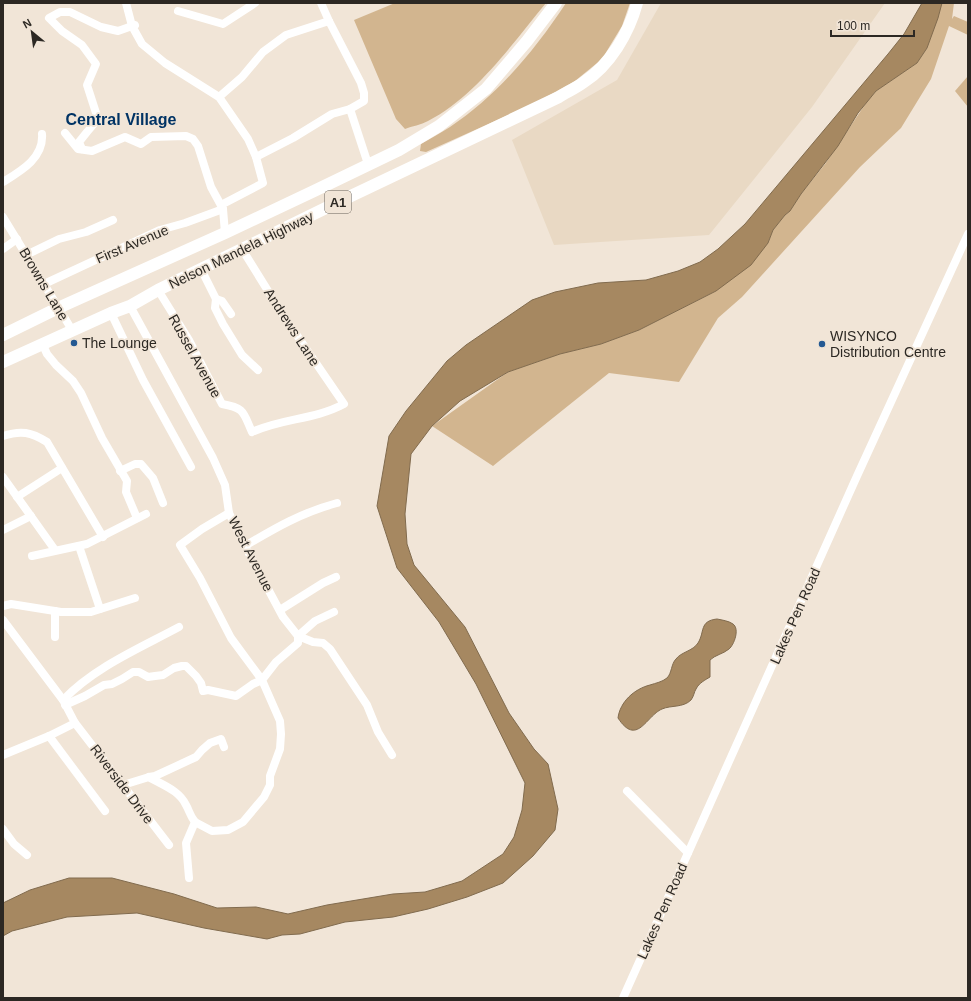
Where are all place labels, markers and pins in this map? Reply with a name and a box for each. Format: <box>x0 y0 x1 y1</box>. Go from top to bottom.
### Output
place label: WISYNCO Distribution Centre <box>830 328 946 360</box>
place label: The Lounge <box>82 335 157 351</box>
marker: The Lounge <box>69 338 79 348</box>
marker: WISYNCO Distribution Centre <box>817 339 827 349</box>

